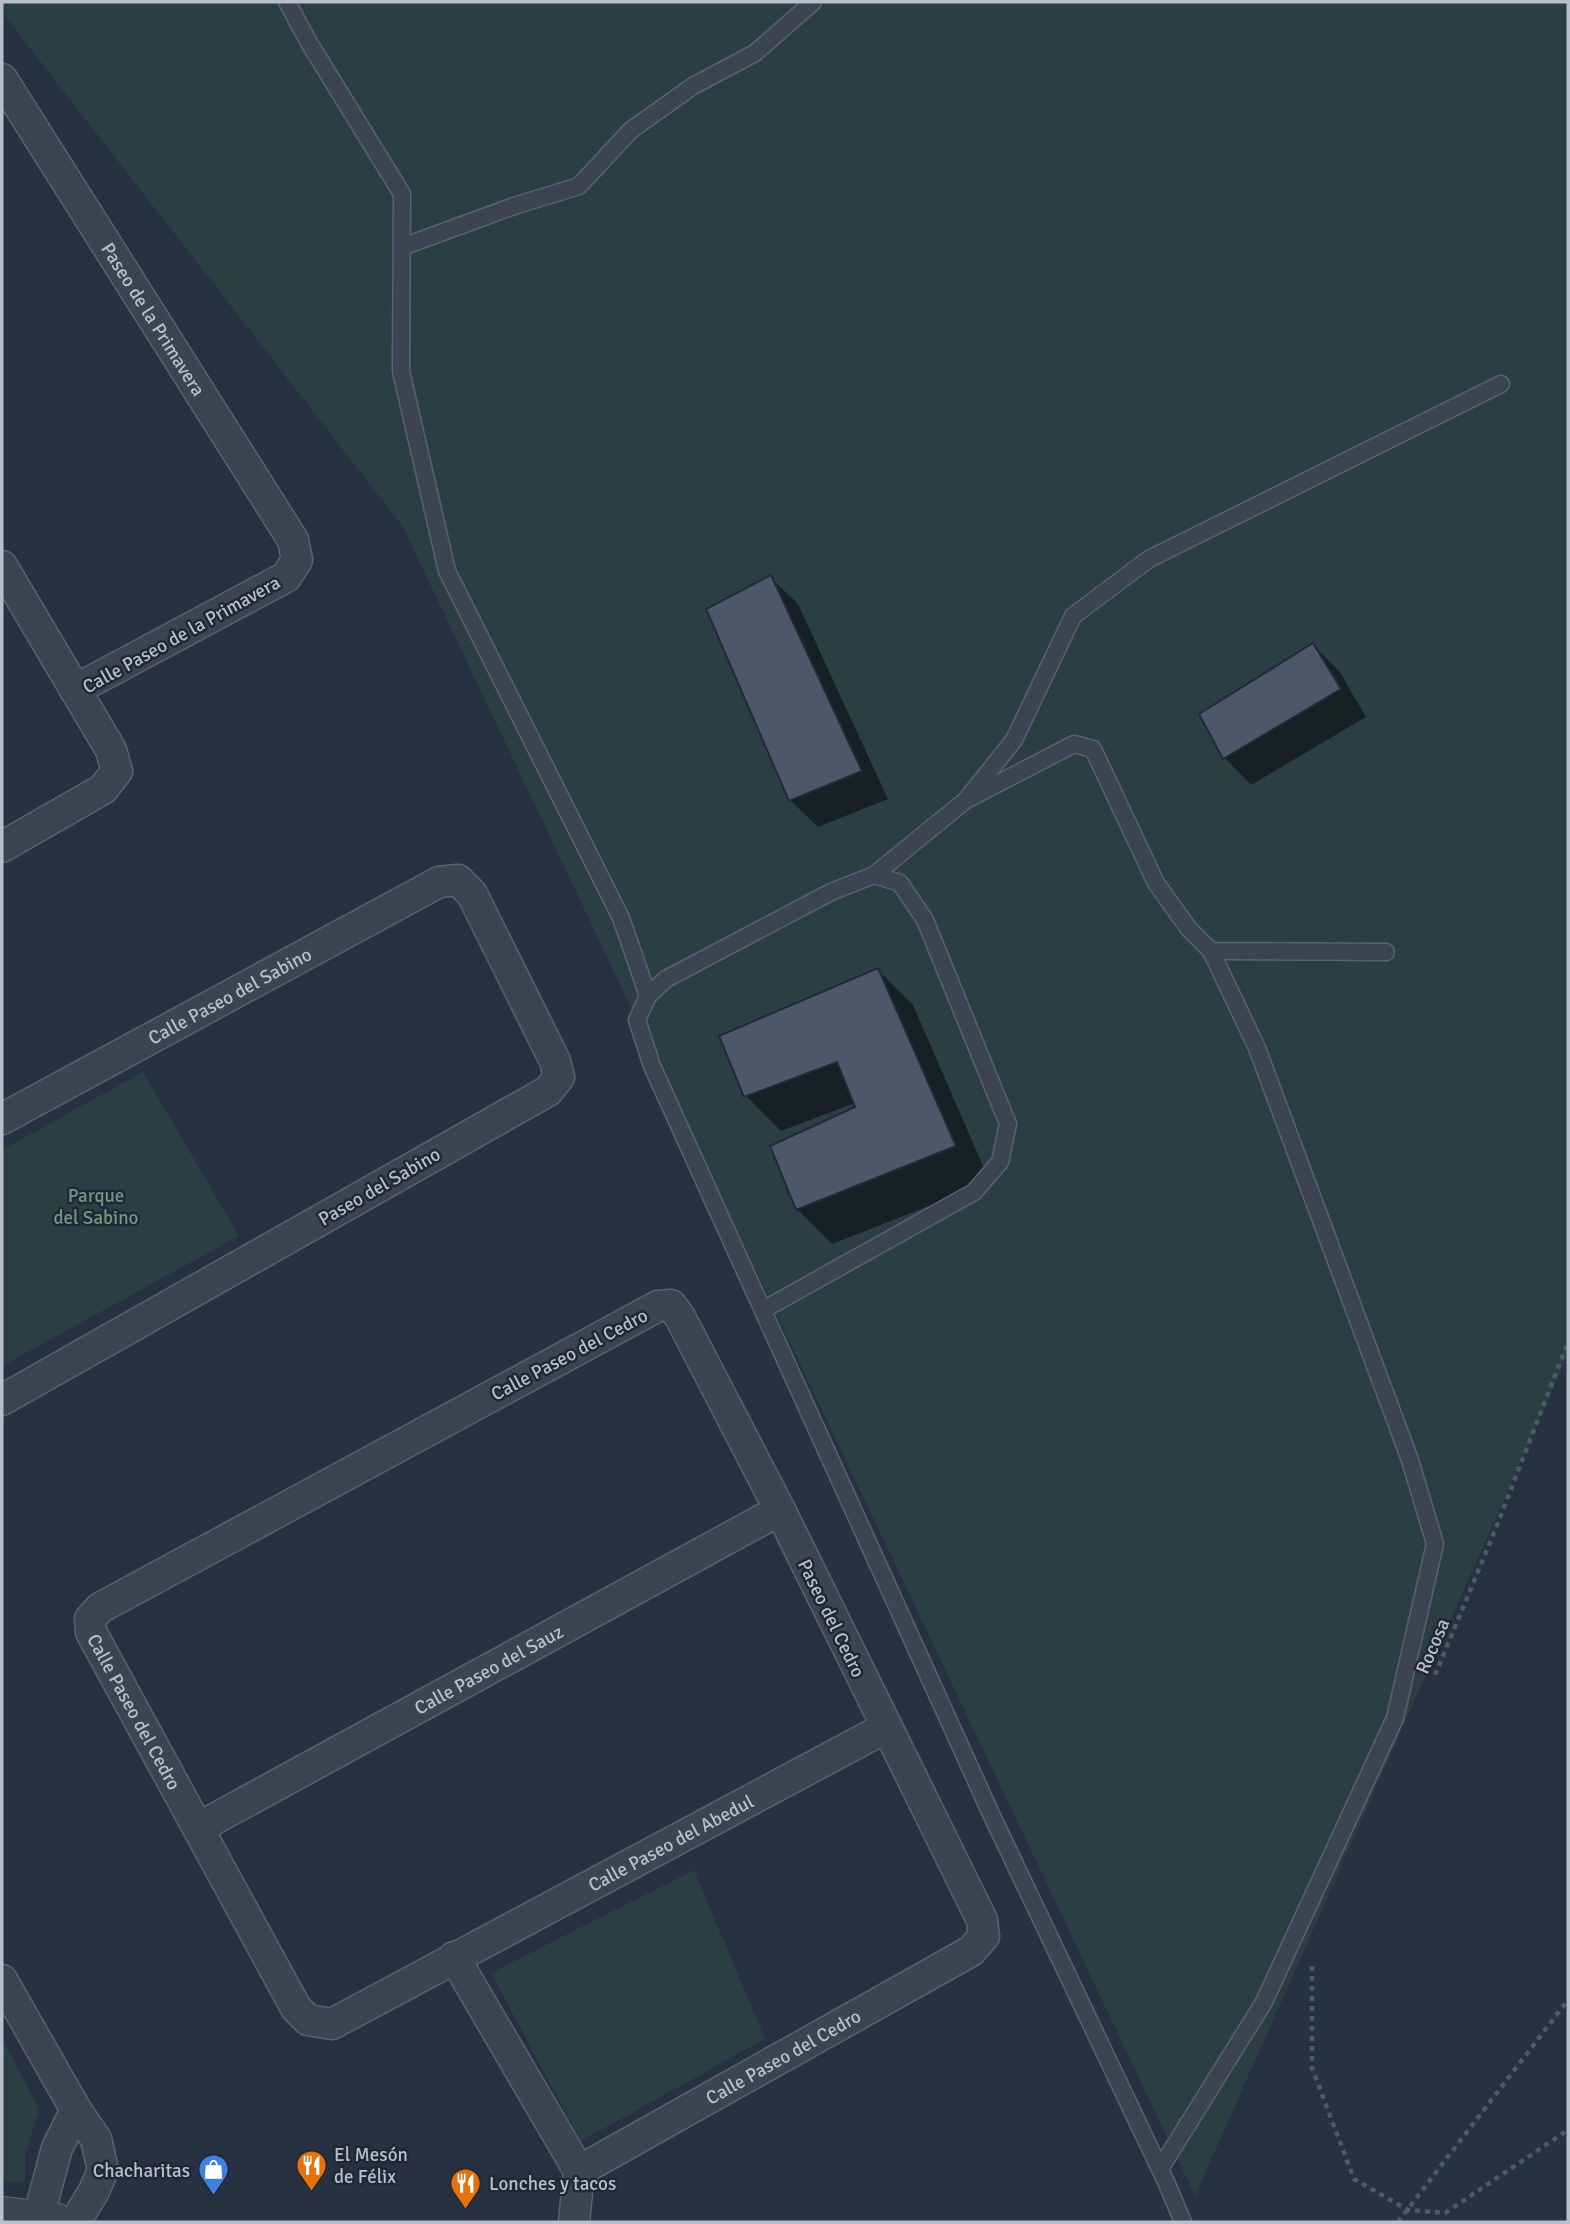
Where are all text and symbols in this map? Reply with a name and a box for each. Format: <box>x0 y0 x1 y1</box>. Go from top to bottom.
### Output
street label: Paseo de la Primavera <box>95 238 210 401</box>
street label: Calle Paseo de la Primavera <box>78 570 285 699</box>
street label: Calle Paseo del Sabino <box>144 942 316 1050</box>
street label: Paseo del Sabino <box>314 1142 445 1231</box>
park label: Parque del Sabino <box>54 1184 139 1230</box>
street label: Calle Paseo del Cedro <box>487 1303 652 1406</box>
street label: Paseo del Cedro <box>792 1555 870 1682</box>
street label: Rocosa <box>1411 1615 1455 1678</box>
street label: Calle Paseo del Sauz <box>410 1620 567 1720</box>
street label: Calle Paseo del Cedro <box>81 1630 186 1794</box>
street label: Calle Paseo del Abedul <box>584 1790 758 1898</box>
street label: Calle Paseo del Cedro <box>702 2004 865 2110</box>
place label: El Mesón de Félix <box>334 2143 408 2189</box>
restaurant icon: El Mesón de Félix <box>294 2148 328 2192</box>
shop icon: Chacharitas <box>196 2153 230 2197</box>
place label: Chacharitas <box>93 2159 190 2183</box>
restaurant icon: Lonches y tacos <box>449 2166 483 2210</box>
place label: Lonches y tacos <box>489 2172 616 2196</box>

